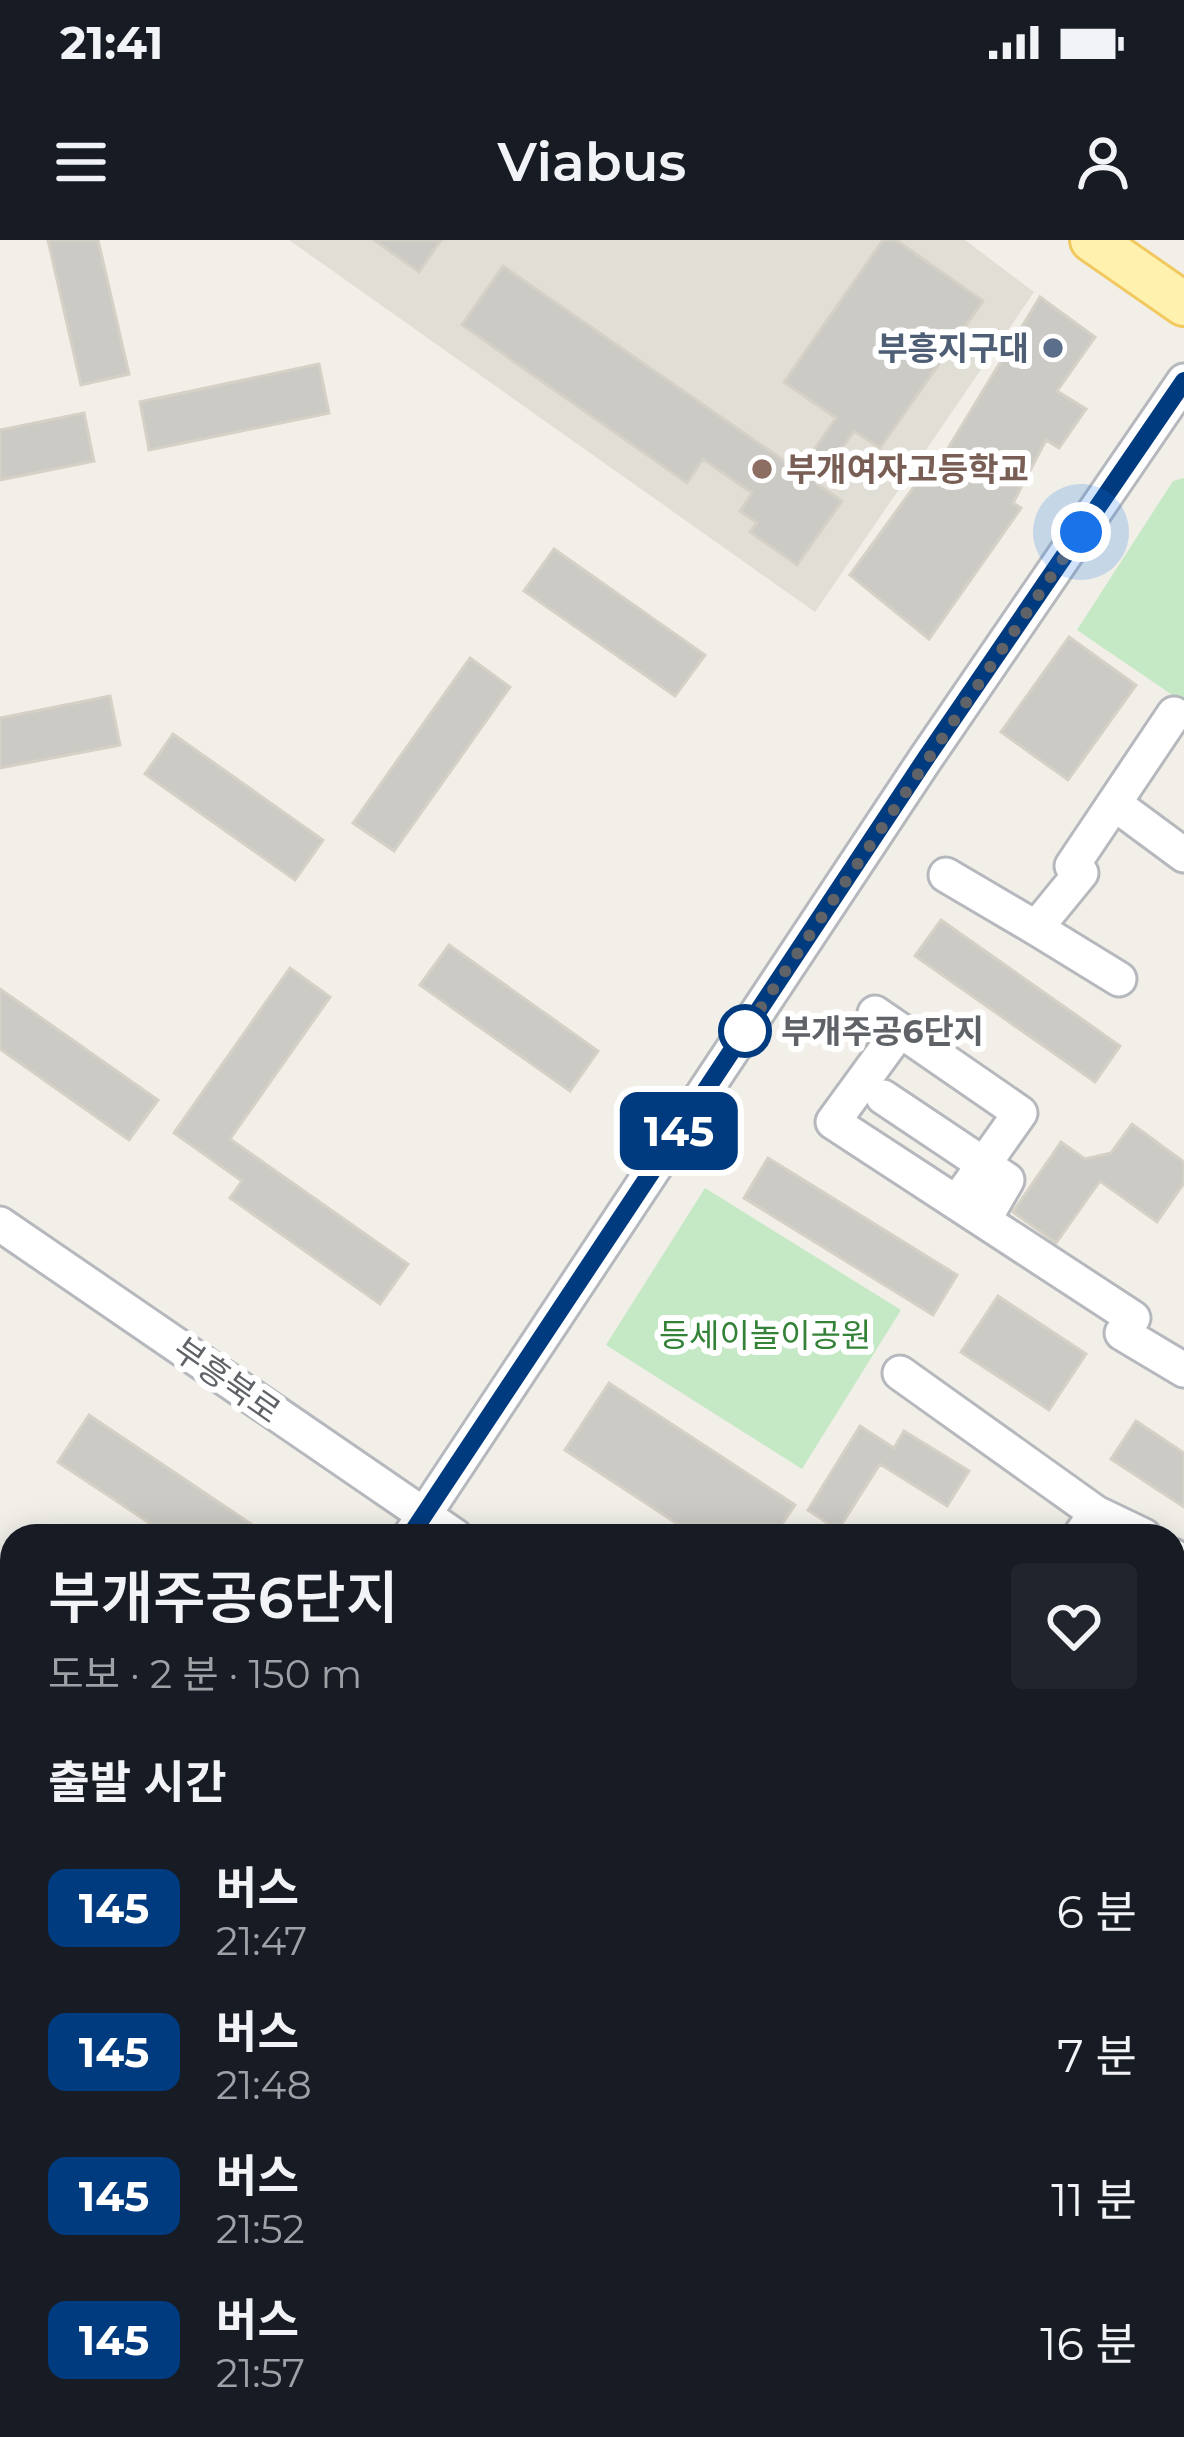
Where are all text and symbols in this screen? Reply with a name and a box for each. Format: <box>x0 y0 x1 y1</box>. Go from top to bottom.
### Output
text: 21:41 <box>60 15 164 70</box>
icon: menu <box>48 129 114 195</box>
text: Viabus <box>498 129 686 195</box>
icon: person <box>1070 129 1136 195</box>
place label: 부흥지구대 <box>877 328 1029 368</box>
marker: 부흥지구대 <box>1040 335 1066 361</box>
place label: 부개여자고등학교 <box>786 449 1029 489</box>
marker: 부개여자고등학교 <box>749 456 775 482</box>
your location <box>1051 502 1111 562</box>
marker: 부개주공6단지 <box>720 1006 770 1056</box>
place label: 부개주공6단지 <box>781 1011 984 1051</box>
line badge: 145 <box>610 1092 748 1170</box>
text: 145 <box>644 1105 714 1157</box>
park label: 등세이놀이공원 <box>659 1315 871 1355</box>
street label: 부흥북로 <box>166 1329 288 1431</box>
text: 부개주공6단지 <box>48 1563 398 1632</box>
button: heart <box>1011 1563 1137 1689</box>
text: 도보 · 2 분 · 150 m <box>48 1650 362 1698</box>
text: 출발 시간 <box>48 1754 226 1809</box>
text: 버스 <box>216 1860 299 1915</box>
text: 145 <box>79 1882 149 1934</box>
text: 6 분 <box>1056 1884 1137 1939</box>
text: 21:47 <box>216 1917 307 1965</box>
text: 버스 <box>216 2004 299 2059</box>
text: 145 <box>79 2026 149 2078</box>
text: 7 분 <box>1057 2028 1137 2083</box>
text: 21:48 <box>216 2061 312 2109</box>
text: 버스 <box>216 2148 299 2203</box>
text: 145 <box>79 2170 149 2222</box>
text: 11 분 <box>1051 2172 1137 2227</box>
text: 21:52 <box>216 2205 305 2253</box>
text: 버스 <box>216 2292 299 2347</box>
text: 145 <box>79 2314 149 2366</box>
text: 16 분 <box>1040 2316 1137 2371</box>
text: 21:57 <box>216 2349 305 2397</box>

